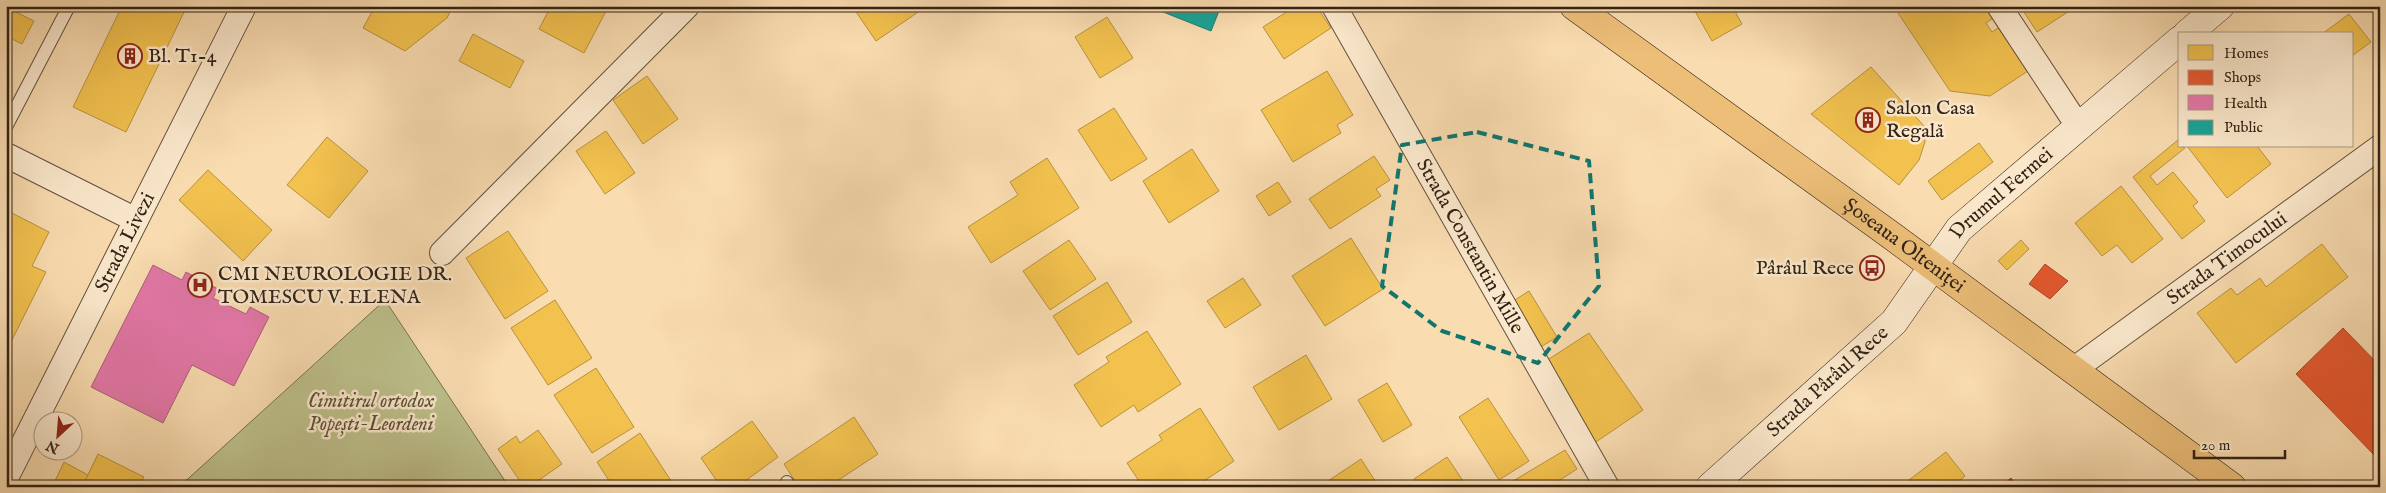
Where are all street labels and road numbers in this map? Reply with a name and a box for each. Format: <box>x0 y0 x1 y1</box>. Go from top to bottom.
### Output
street label: Drumul Fermei <box>1944 142 2058 243</box>
street label: Strada Constantin Mille <box>1411 154 1530 338</box>
street label: Strada Livezi <box>89 188 161 297</box>
street label: Șoseaua Olteniței <box>1839 193 1970 298</box>
street label: Strada Timocului <box>2162 206 2292 310</box>
street label: Strada Pârâul Rece <box>1761 320 1894 443</box>

